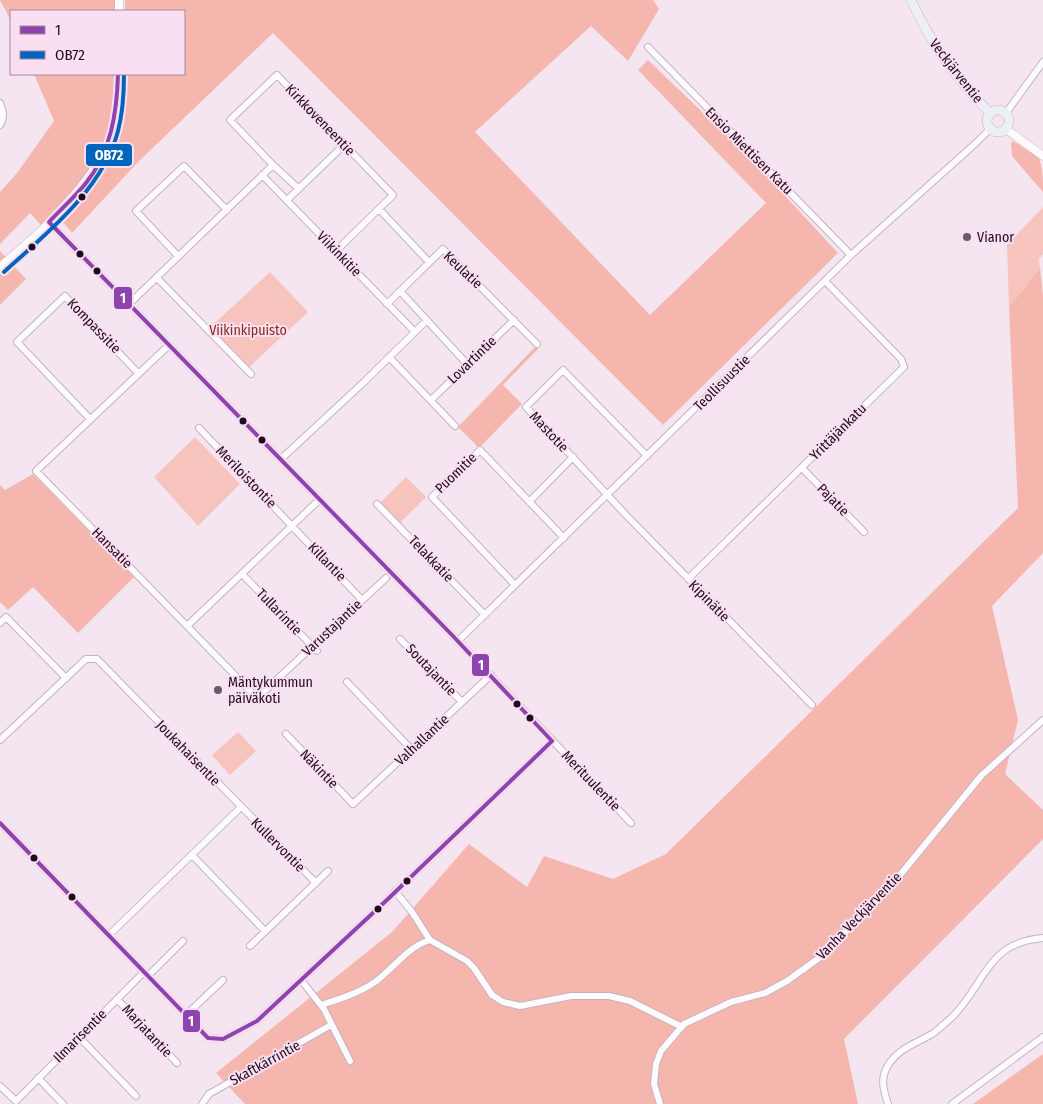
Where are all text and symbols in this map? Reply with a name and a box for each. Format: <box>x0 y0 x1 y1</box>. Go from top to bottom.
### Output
legend <box>10 10 185 75</box>
text: 1 <box>55 21 61 39</box>
street label: Veckjärventie <box>926 35 986 107</box>
text: OB72 <box>55 46 85 64</box>
street label: Kirkkoveneentie <box>282 81 358 159</box>
street label: Ensio Miettisen Katu <box>702 104 796 198</box>
line badge: OB72 <box>85 143 133 167</box>
text: OB72 <box>95 147 124 164</box>
unlabelled marker <box>77 192 87 202</box>
street label: Viikinkitie <box>313 228 365 280</box>
place label: Vianor <box>977 229 1014 246</box>
marker: Vianor <box>961 231 973 243</box>
unlabelled marker <box>27 242 37 252</box>
street label: Keulatie <box>440 248 486 292</box>
unlabelled marker <box>75 249 85 259</box>
unlabelled marker <box>92 266 102 276</box>
line badge: 1 <box>113 286 133 310</box>
text: 1 <box>120 290 126 307</box>
street label: Kompassitie <box>64 295 124 357</box>
park label: Viikinkipuisto <box>209 322 287 339</box>
street label: Lovartintie <box>444 332 500 387</box>
street label: Teollisuustie <box>690 351 754 415</box>
street label: Yrittäjänkatu <box>806 400 870 464</box>
street label: Mastotie <box>526 408 572 456</box>
unlabelled marker <box>238 416 248 426</box>
unlabelled marker <box>257 435 267 445</box>
street label: Meriloistontie <box>212 442 280 512</box>
street label: Puomitie <box>432 449 480 497</box>
street label: Pajatie <box>813 480 853 520</box>
street label: Hansatie <box>88 524 136 572</box>
street label: Telakkatie <box>405 532 457 586</box>
street label: Killantie <box>304 539 350 585</box>
street label: Kipinätie <box>685 577 733 625</box>
street label: Tullarintie <box>253 585 305 639</box>
street label: Varustajantie <box>299 596 365 660</box>
street label: Soutajantie <box>402 640 460 700</box>
line badge: 1 <box>471 653 490 677</box>
text: 1 <box>478 657 484 674</box>
place label: Mäntykummun päiväkoti <box>228 674 313 707</box>
marker: Mäntykummun päiväkoti <box>212 684 224 696</box>
unlabelled marker <box>512 699 522 709</box>
street label: Valhallantie <box>391 711 453 769</box>
unlabelled marker <box>525 713 535 723</box>
street label: Joukahaisentie <box>152 717 224 789</box>
street label: Näkintie <box>296 746 342 792</box>
street label: Merituulentie <box>558 747 624 815</box>
street label: Kullervontie <box>247 814 309 876</box>
unlabelled marker <box>29 853 39 863</box>
street label: Vanha Veckjärventie <box>813 869 905 963</box>
unlabelled marker <box>402 876 412 886</box>
unlabelled marker <box>67 892 77 902</box>
unlabelled marker <box>373 904 383 914</box>
street label: Marjatantie <box>118 1001 176 1061</box>
street label: Ilmarisentie <box>50 1006 110 1066</box>
line badge: 1 <box>182 1009 201 1033</box>
text: 1 <box>188 1013 194 1030</box>
street label: Skaftkärrintie <box>227 1037 303 1089</box>

